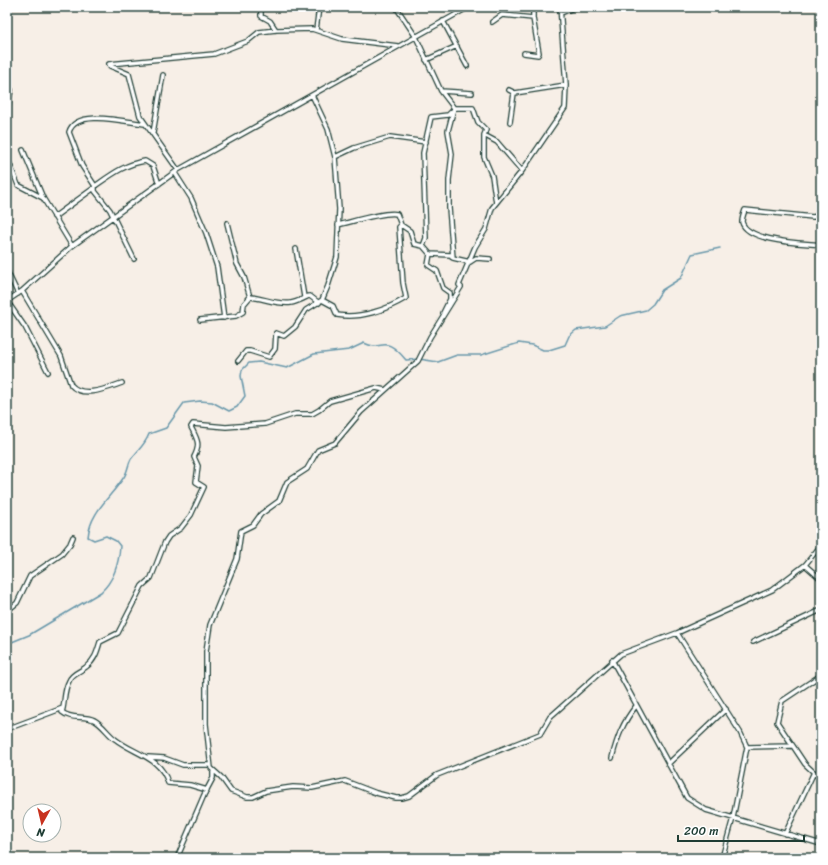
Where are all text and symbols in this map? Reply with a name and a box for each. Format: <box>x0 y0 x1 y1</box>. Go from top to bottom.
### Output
north arrow <box>22 803 62 843</box>
scale bar <box>678 817 804 843</box>
text: 200 m <box>684 820 718 842</box>
text: N <box>35 822 47 842</box>

